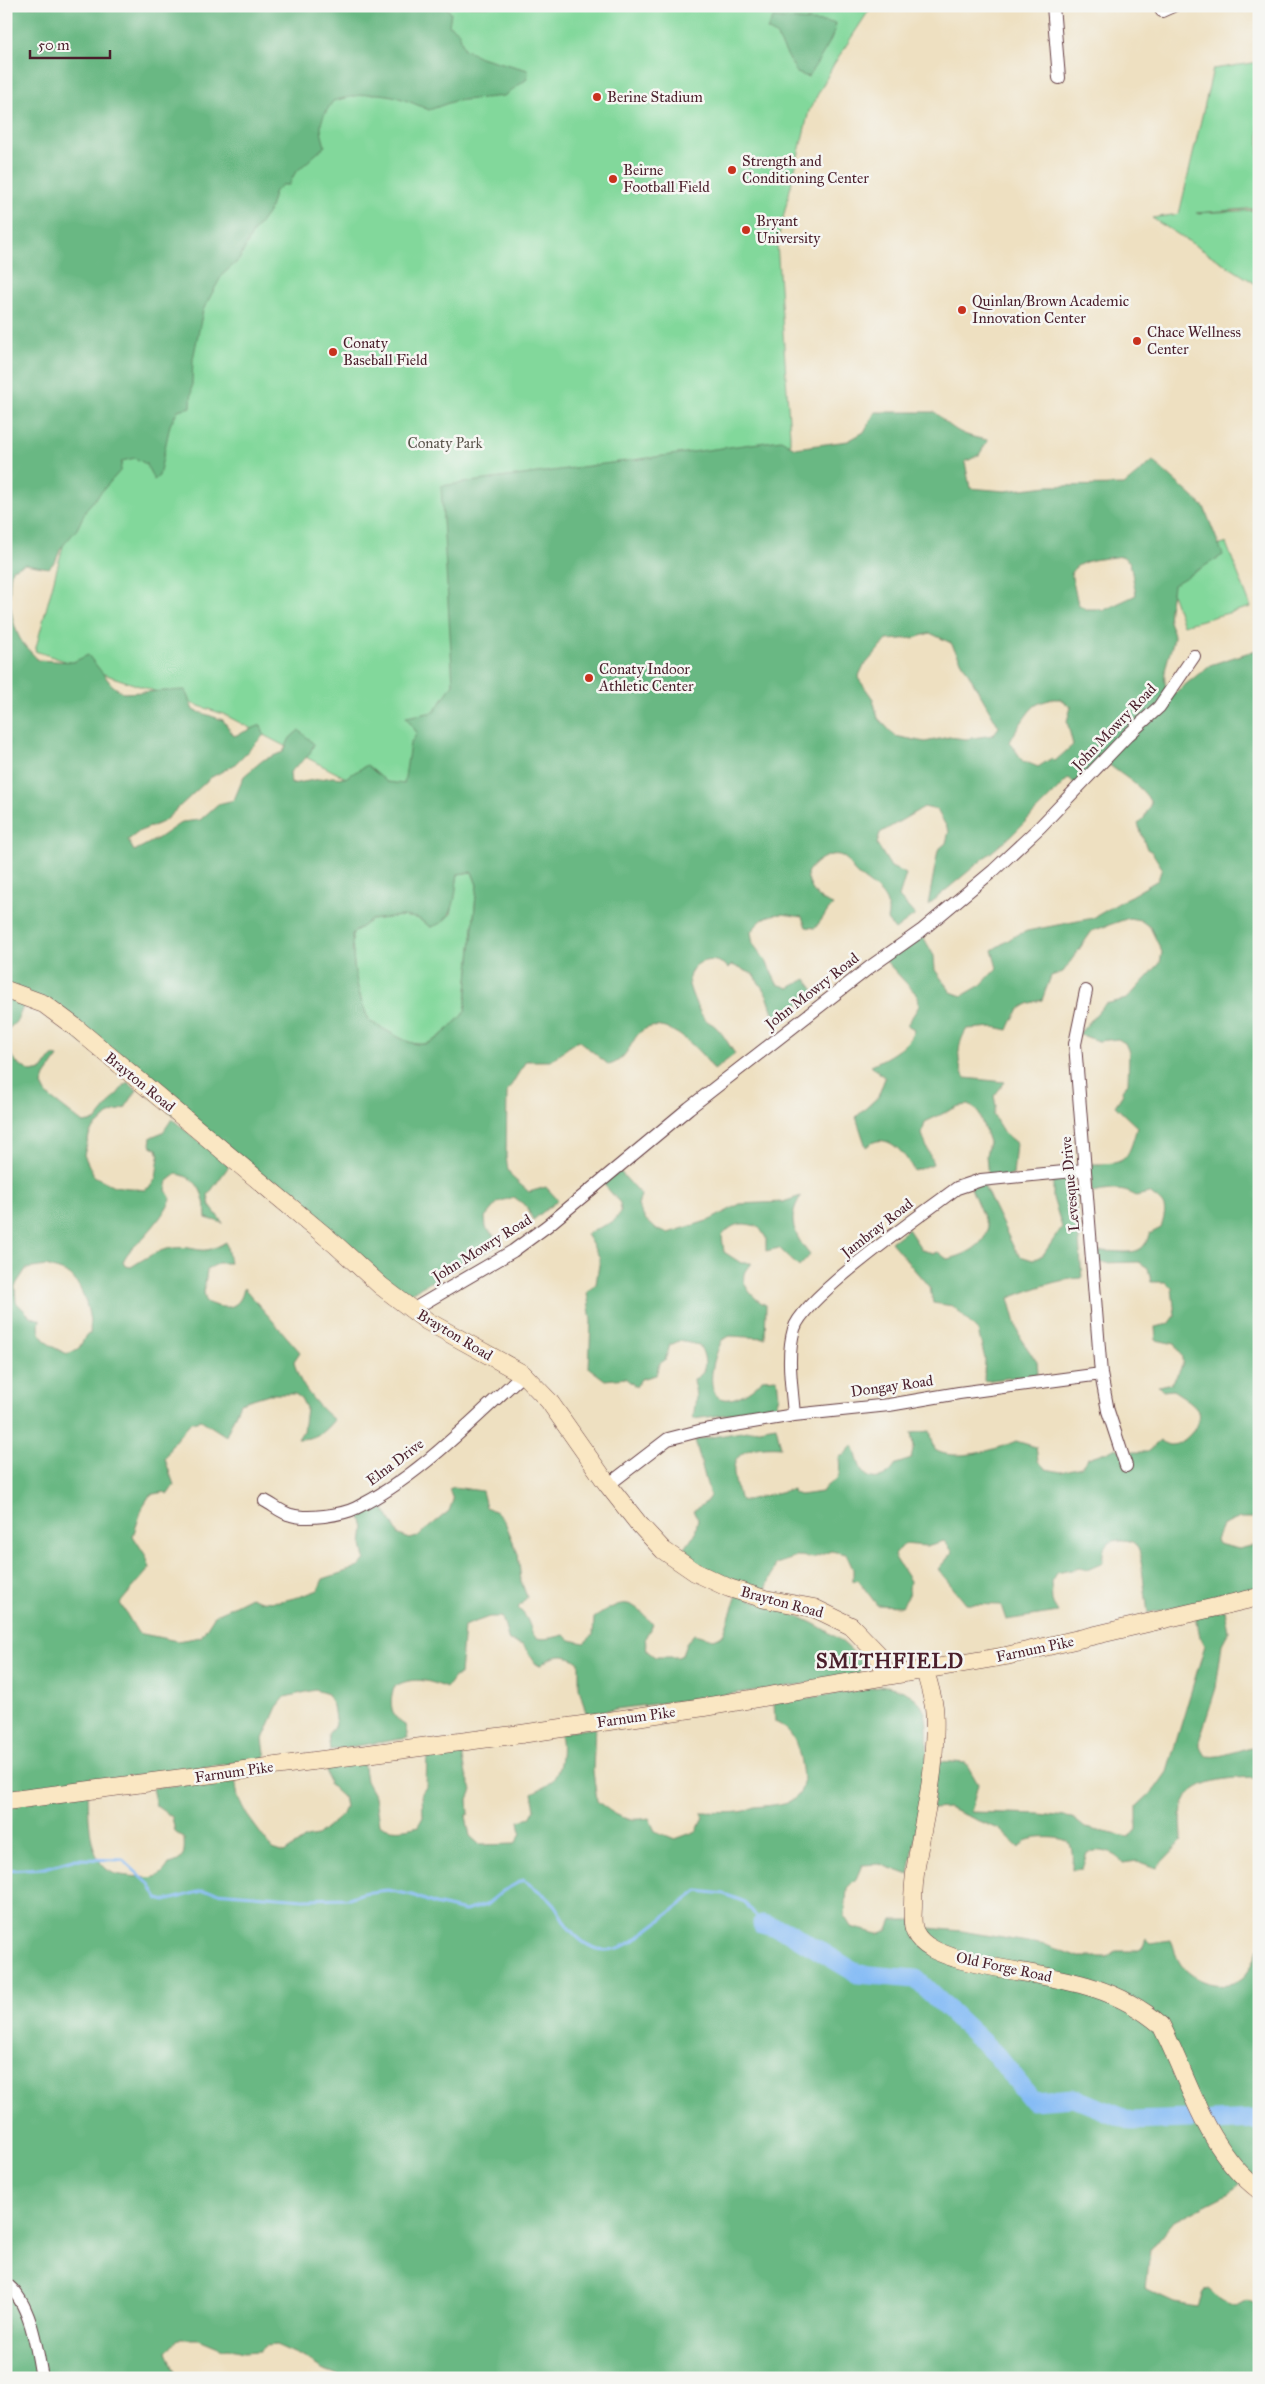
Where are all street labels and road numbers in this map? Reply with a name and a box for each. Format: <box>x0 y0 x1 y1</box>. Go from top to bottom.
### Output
street label: John Mowry Road <box>1067 680 1161 776</box>
street label: John Mowry Road <box>760 949 863 1035</box>
street label: Brayton Road <box>101 1048 179 1116</box>
street label: Levesque Drive <box>1057 1136 1084 1232</box>
street label: Jambray Road <box>836 1194 917 1264</box>
street label: John Mowry Road <box>427 1210 536 1288</box>
street label: Brayton Road <box>414 1305 496 1365</box>
street label: Dongay Road <box>850 1371 935 1401</box>
street label: Elna Drive <box>363 1435 427 1489</box>
street label: Brayton Road <box>739 1582 826 1622</box>
street label: Farnum Pike <box>994 1632 1076 1666</box>
street label: Farnum Pike <box>596 1703 676 1731</box>
street label: Farnum Pike <box>194 1758 274 1786</box>
street label: Old Forge Road <box>955 1948 1054 1986</box>

